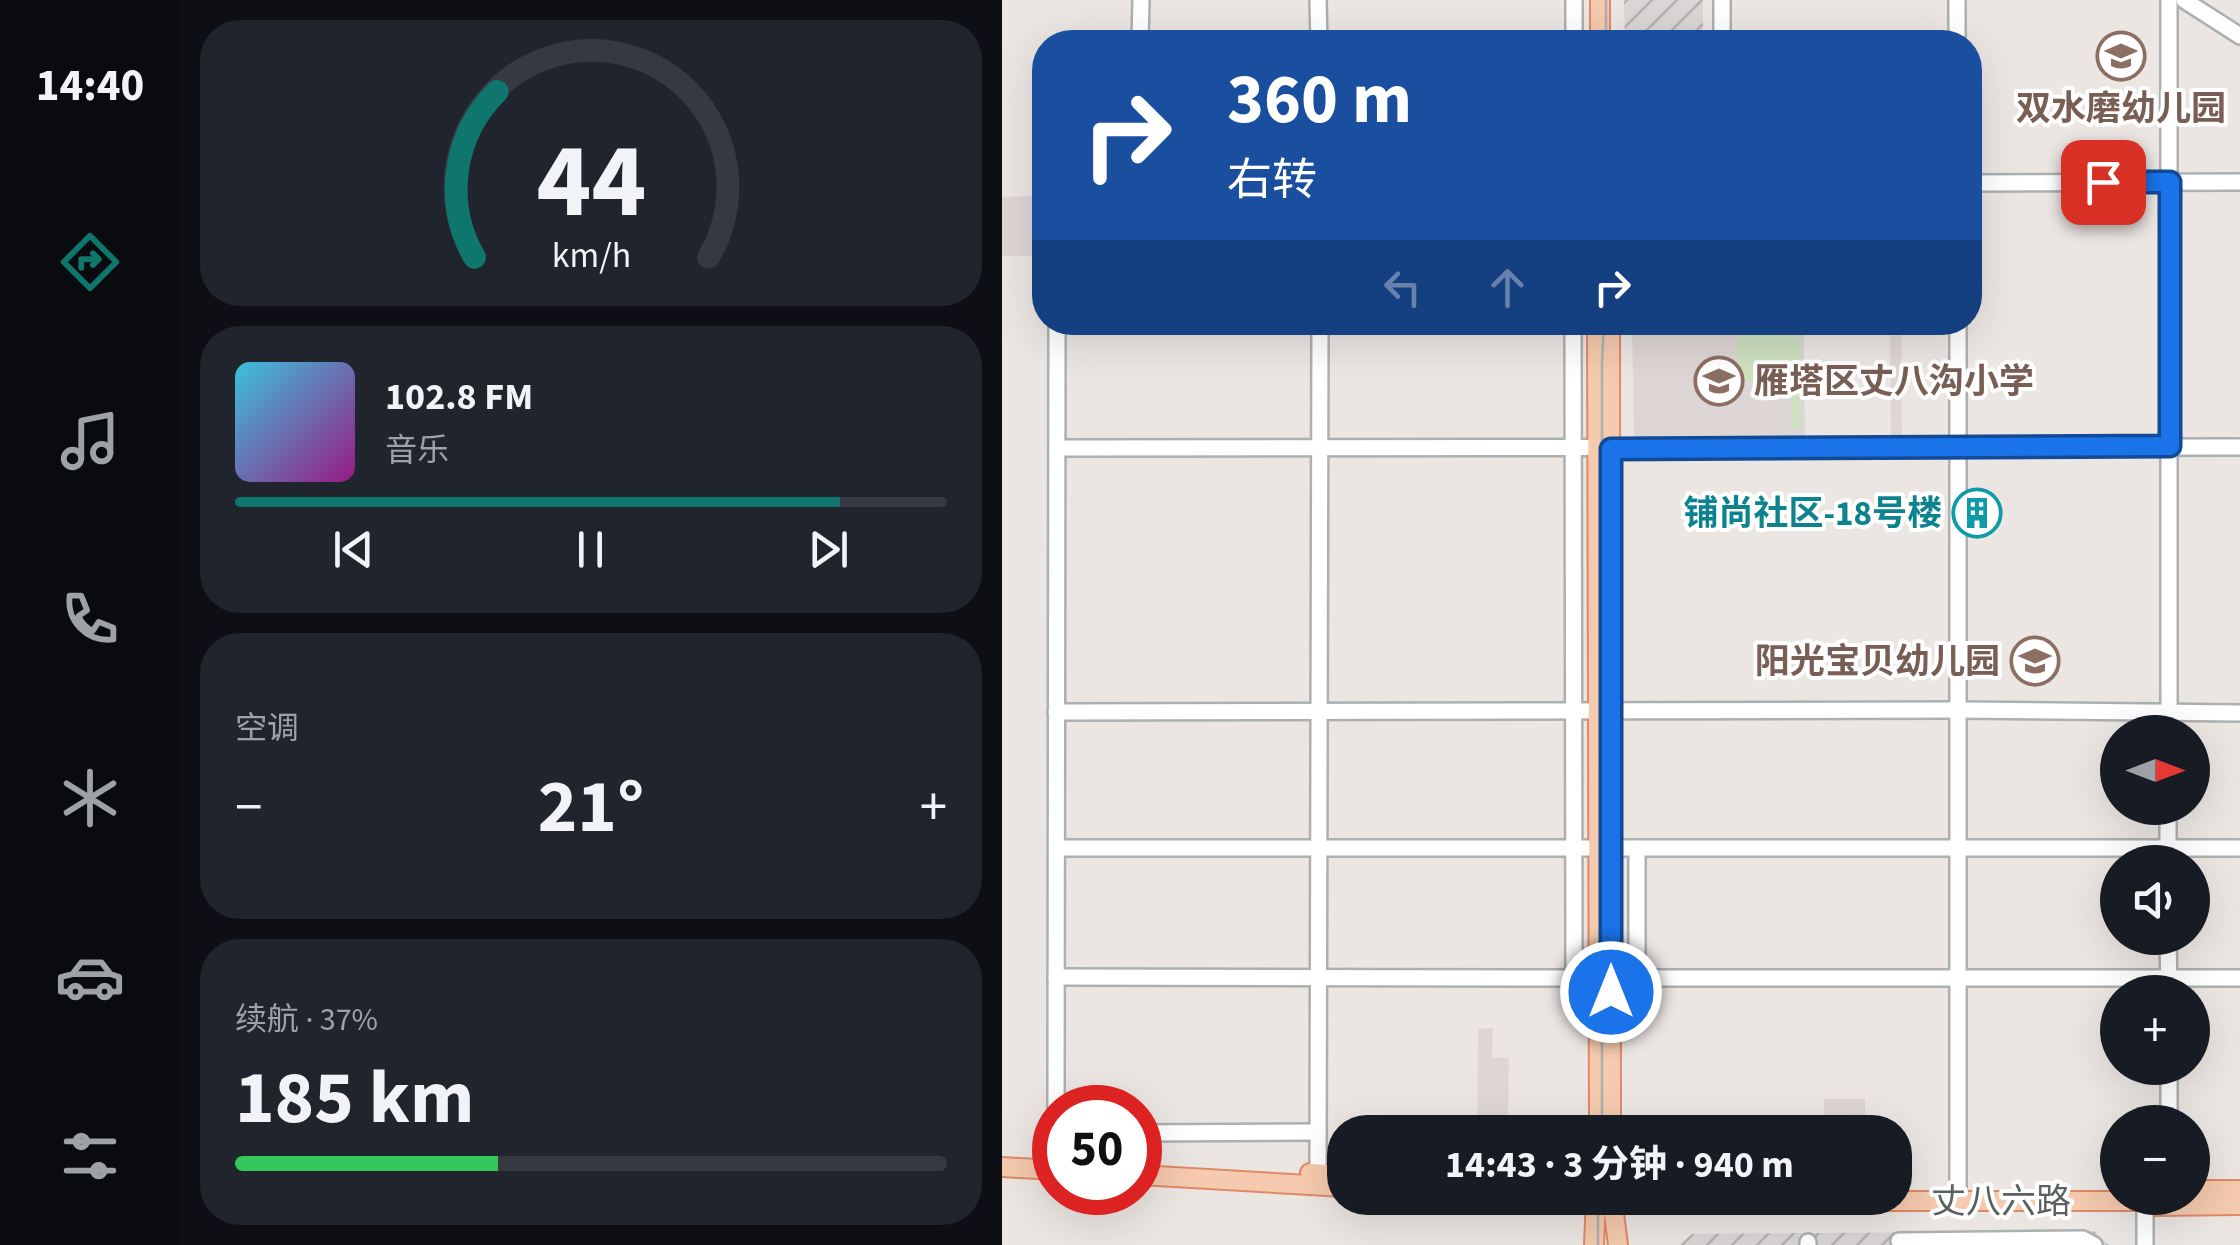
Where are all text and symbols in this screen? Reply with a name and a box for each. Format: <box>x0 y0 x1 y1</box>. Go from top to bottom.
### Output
school or university icon: 双水磨幼儿园 <box>2095 30 2147 82</box>
text: 360 m <box>1227 50 1412 150</box>
text: 14:40 <box>36 54 144 118</box>
icon: right <box>1062 70 1192 200</box>
place label: 双水磨幼儿园 <box>2016 84 2226 134</box>
text: 44 <box>536 109 646 257</box>
pin <box>2061 140 2146 225</box>
text: 右转 <box>1227 149 1317 213</box>
icon: arrive <box>2076 155 2131 210</box>
icon: directions <box>55 227 125 297</box>
text: km/h <box>551 230 631 281</box>
icon: left <box>1375 260 1430 315</box>
icon: ahead <box>1480 260 1535 315</box>
icon: right <box>1585 260 1640 315</box>
school or university icon: 雁塔区丈八沟小学 <box>1693 355 1745 407</box>
place label: 雁塔区丈八沟小学 <box>1754 357 2034 407</box>
text: 102.8 FM <box>385 370 533 424</box>
icon: music <box>55 406 125 476</box>
text: 音乐 <box>385 428 449 474</box>
building icon: 铺尚社区-18号楼 <box>1951 487 2003 539</box>
place label: 铺尚社区-18号楼 <box>1683 489 1942 539</box>
icon: previous <box>326 522 381 577</box>
icon: pause <box>563 522 618 577</box>
icon: next <box>801 522 856 577</box>
icon: phone <box>55 584 125 654</box>
school or university icon: 阳光宝贝幼儿园 <box>2009 635 2061 687</box>
place label: 阳光宝贝幼儿园 <box>1755 637 2000 687</box>
text: 空调 <box>235 706 299 752</box>
north arrow <box>2100 715 2210 825</box>
map controls <box>2100 715 2210 1215</box>
text: 21° <box>538 754 644 861</box>
icon: climate <box>55 763 125 833</box>
text: − <box>235 769 262 847</box>
text: + <box>920 769 947 847</box>
button: sound <box>2100 845 2210 955</box>
position arrow <box>1559 940 1663 1044</box>
icon: car <box>55 942 125 1012</box>
button: + <box>2100 975 2210 1085</box>
text: 续航 · 37% <box>235 997 378 1043</box>
text: 185 km <box>235 1045 474 1152</box>
speed limit sign: 50 <box>1032 1085 1162 1215</box>
button: − <box>2100 1105 2210 1215</box>
icon: filters <box>55 1121 125 1191</box>
text: 14:43 · 3 分钟 · 940 m <box>1445 1138 1794 1192</box>
street label: 丈八六路 <box>1931 1177 2071 1227</box>

